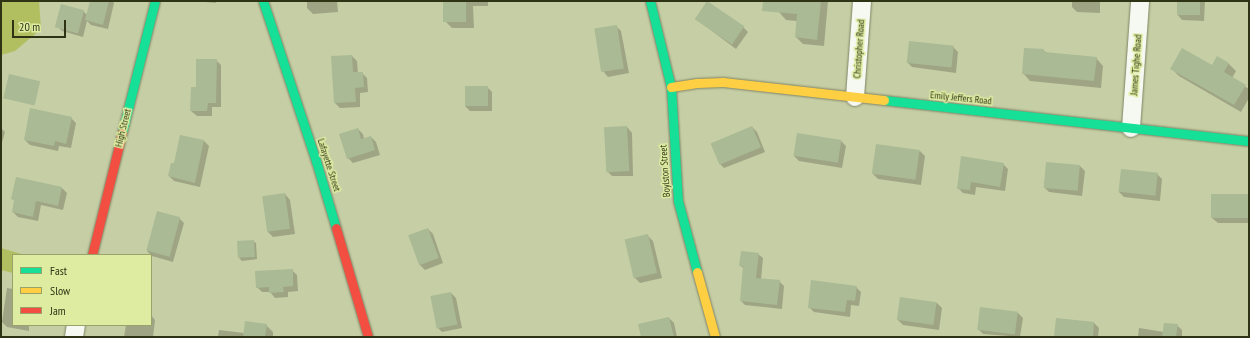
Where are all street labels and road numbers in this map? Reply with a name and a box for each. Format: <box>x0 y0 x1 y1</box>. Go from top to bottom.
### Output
street label: Christopher Road <box>851 19 867 79</box>
street label: James Tighe Road <box>1128 34 1144 96</box>
street label: Emily Jeffers Road <box>929 89 993 107</box>
street label: High Street <box>112 108 134 148</box>
street label: Lafayette Street <box>315 137 343 193</box>
street label: Boylston Street <box>657 144 673 198</box>

